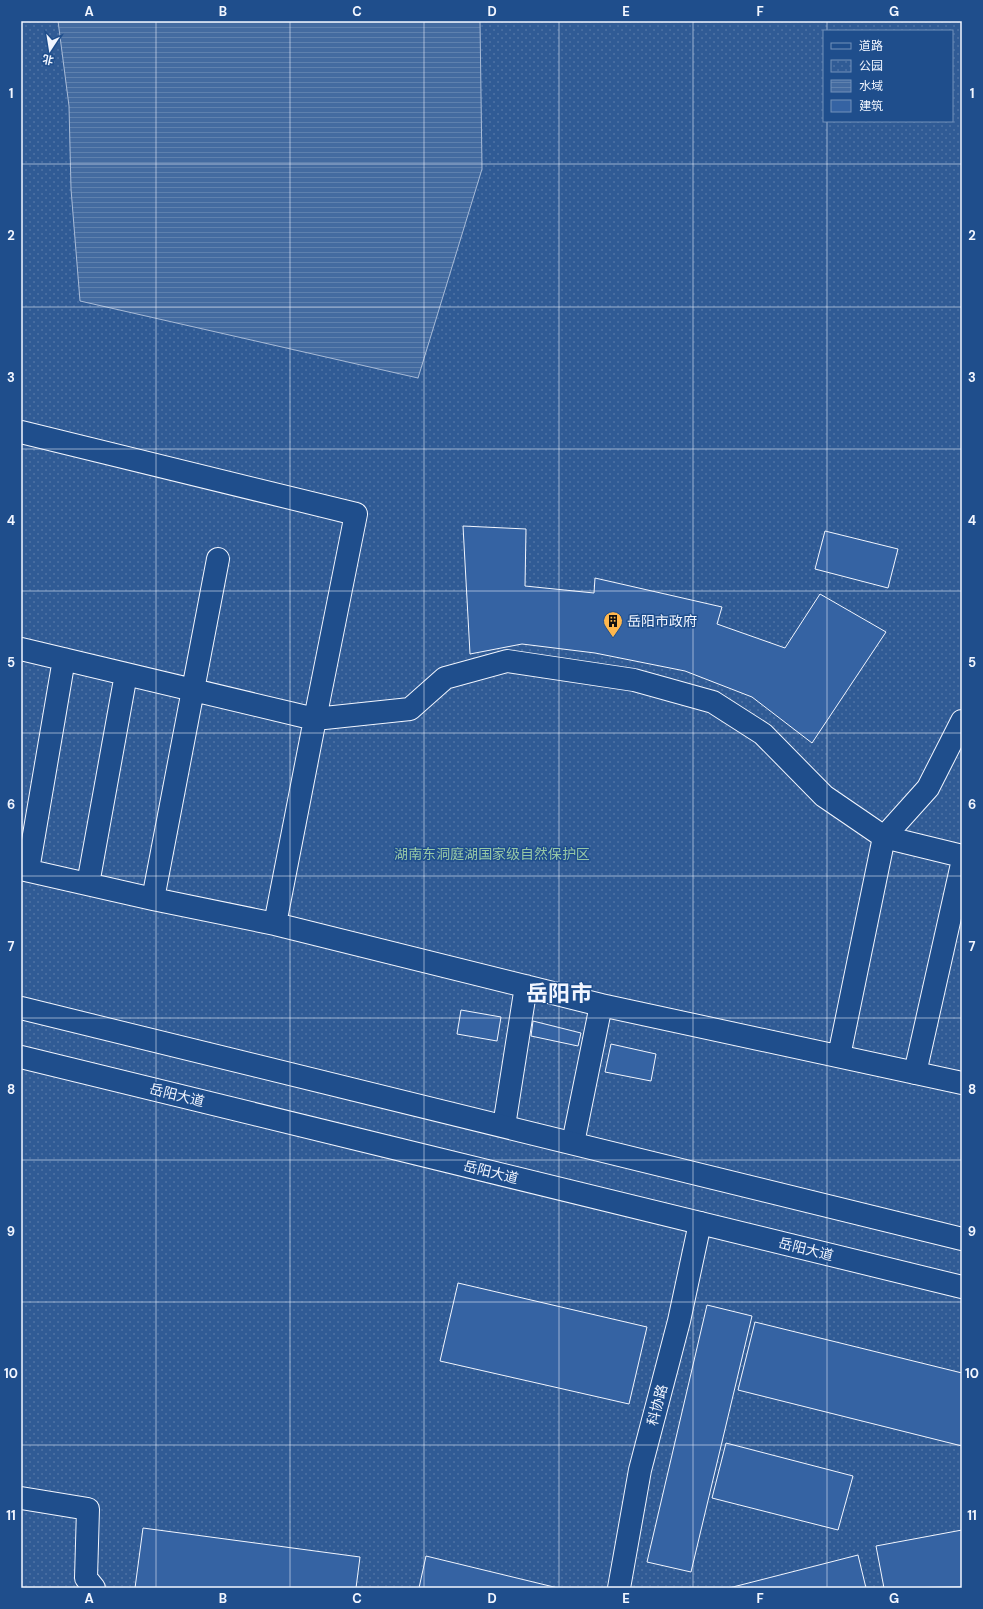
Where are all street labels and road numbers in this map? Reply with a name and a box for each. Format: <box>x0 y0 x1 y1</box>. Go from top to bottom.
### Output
street label: 岳阳大道 <box>148 1079 206 1111</box>
street label: 岳阳大道 <box>462 1156 520 1188</box>
street label: 岳阳大道 <box>777 1233 835 1265</box>
street label: 科协路 <box>643 1382 671 1428</box>

